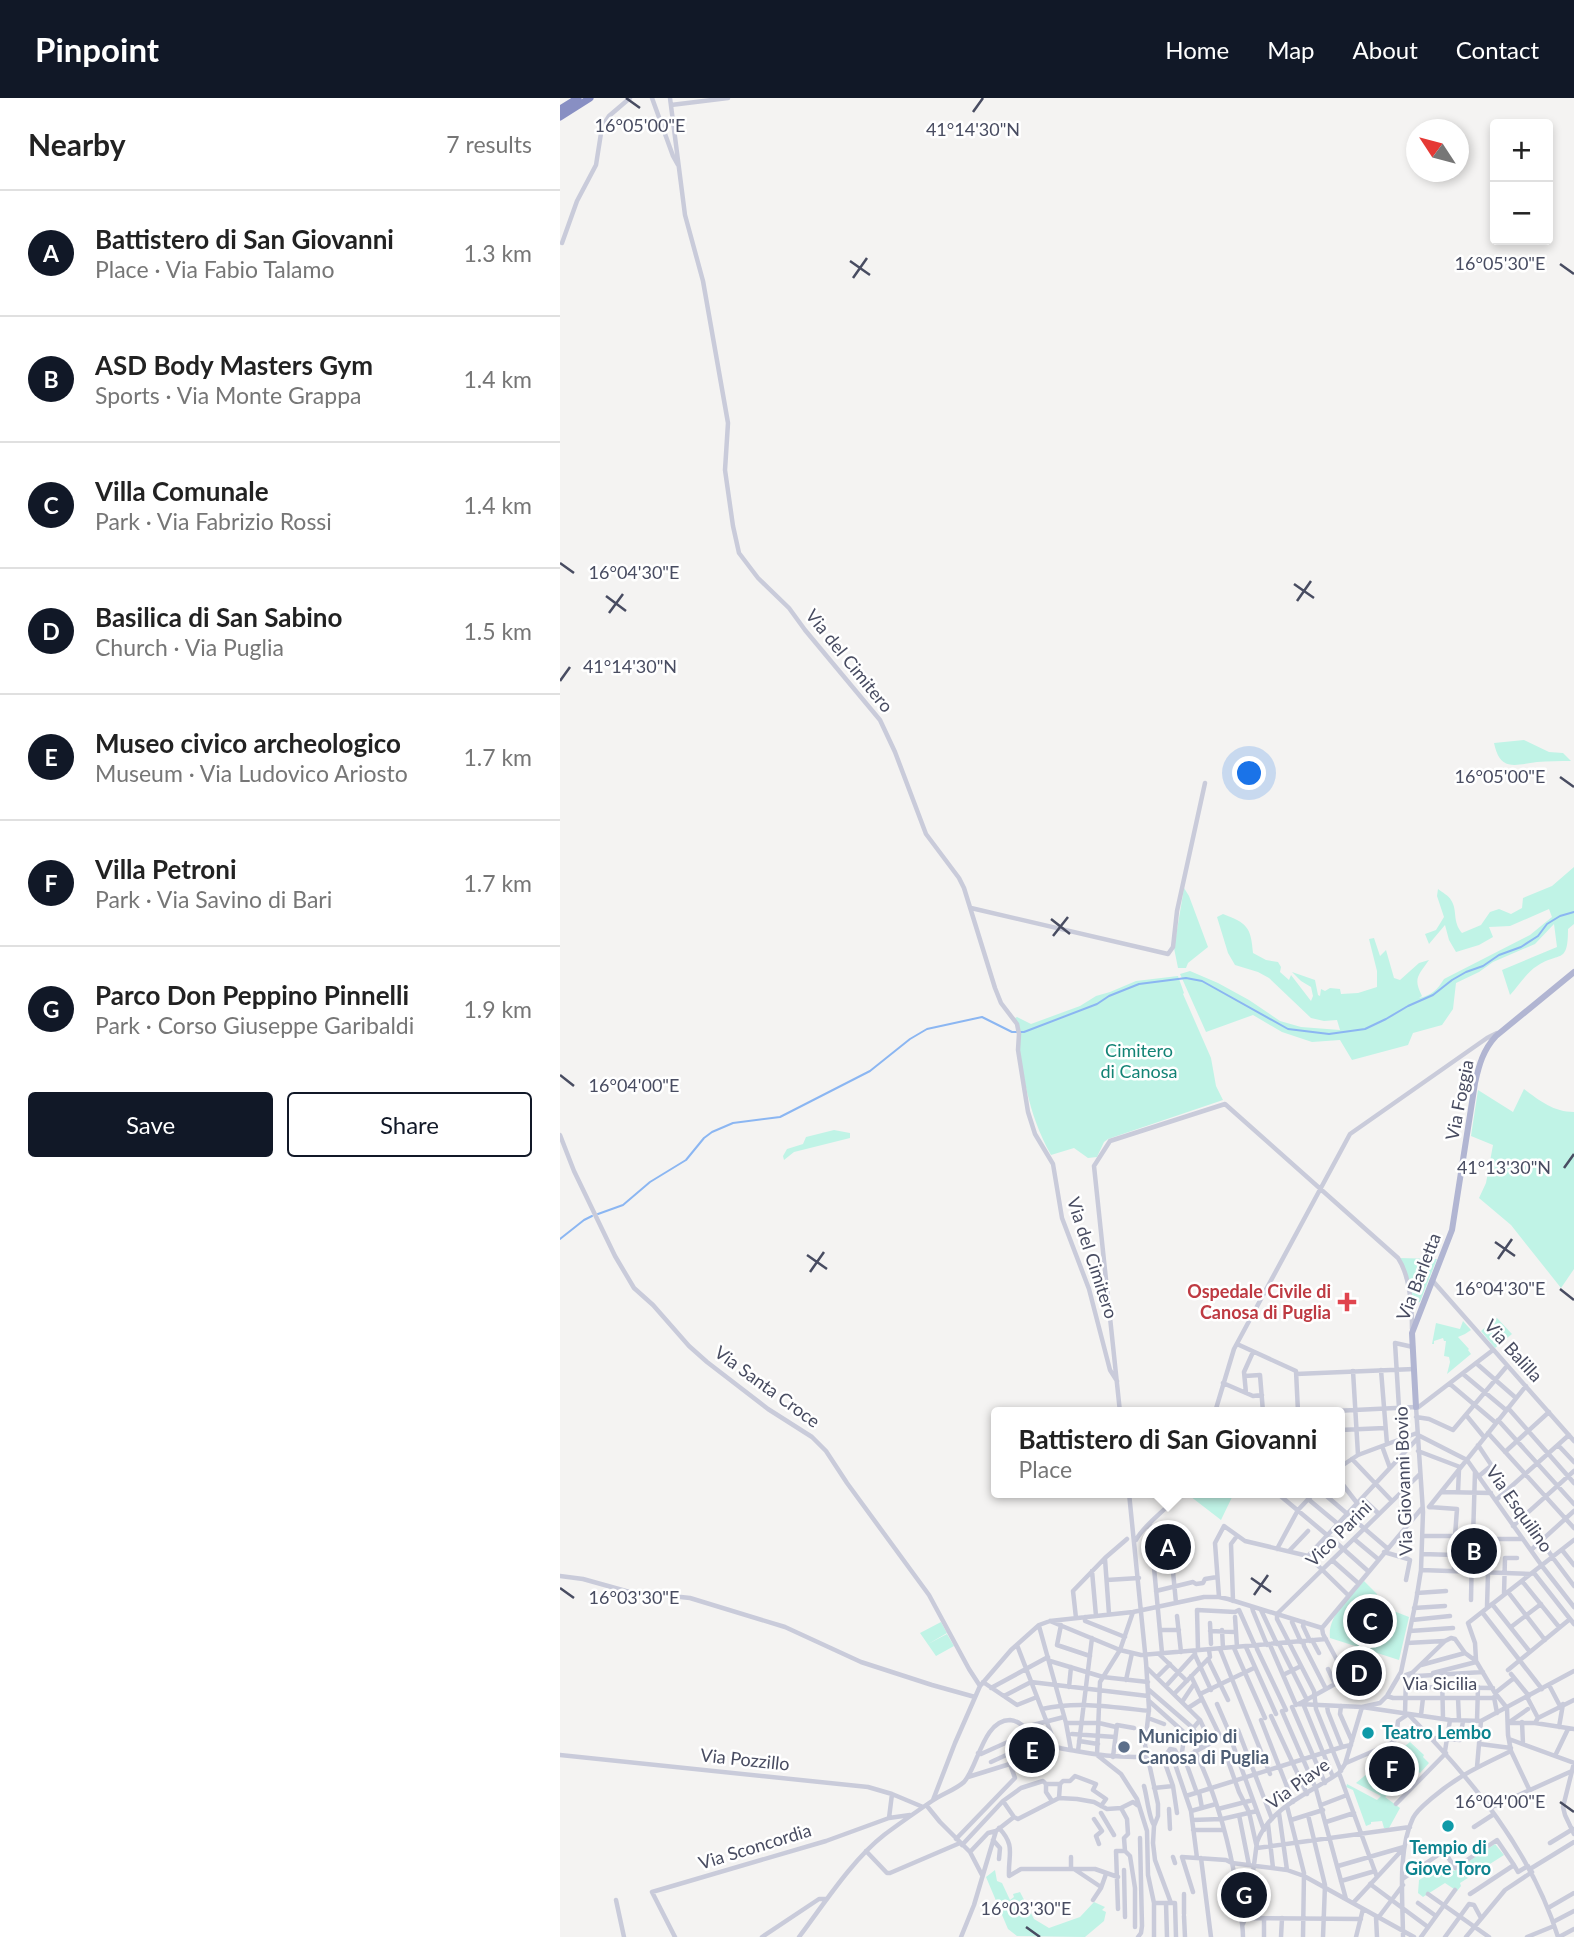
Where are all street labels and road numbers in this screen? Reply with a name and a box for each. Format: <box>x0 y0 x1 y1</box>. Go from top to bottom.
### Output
street label: Via del Cimitero <box>801 604 898 716</box>
street label: Via Foggia <box>1440 1058 1478 1142</box>
street label: Via del Cimitero <box>1063 1194 1123 1321</box>
street label: Via Barletta <box>1391 1230 1445 1324</box>
street label: Via Balilla <box>1480 1315 1548 1386</box>
street label: Via Santa Croce <box>711 1341 825 1432</box>
street label: Via Giovanni Bovio <box>1389 1406 1417 1556</box>
street label: Via Esquilino <box>1482 1461 1558 1556</box>
street label: Vico Parini <box>1301 1496 1376 1571</box>
street label: Via Sicilia <box>1403 1672 1477 1694</box>
street label: Via Pozzillo <box>699 1743 791 1775</box>
street label: Via Piave <box>1262 1753 1333 1813</box>
street label: Via Sconcordia <box>696 1818 814 1874</box>

